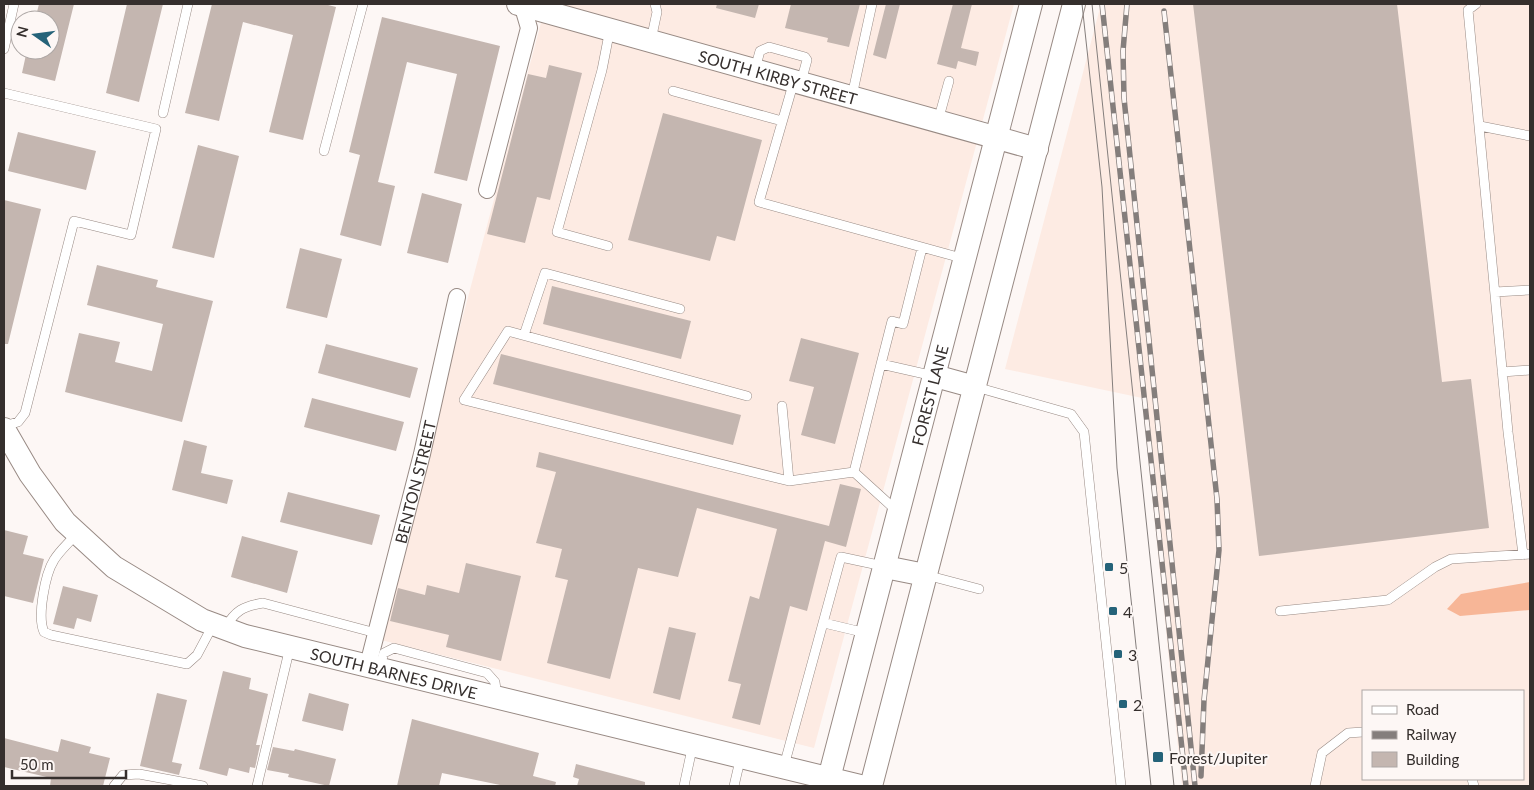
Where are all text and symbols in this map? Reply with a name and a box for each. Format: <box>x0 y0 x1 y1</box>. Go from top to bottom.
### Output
north arrow <box>10 10 60 60</box>
text: N <box>12 24 31 39</box>
street label: SOUTH KIRBY STREET <box>697 45 860 108</box>
street label: FOREST LANE <box>907 343 951 447</box>
street label: BENTON STREET <box>390 418 439 545</box>
place label: 5 <box>1119 558 1128 577</box>
marker: 5 <box>1103 561 1115 573</box>
place label: 4 <box>1123 602 1132 621</box>
marker: 4 <box>1107 605 1119 617</box>
street label: SOUTH BARNES DRIVE <box>309 643 480 702</box>
place label: 3 <box>1128 645 1137 664</box>
marker: 3 <box>1112 648 1124 660</box>
legend <box>1362 690 1524 780</box>
place label: 2 <box>1133 695 1142 714</box>
marker: 2 <box>1117 698 1129 710</box>
text: Road <box>1406 700 1439 718</box>
text: Railway <box>1406 725 1457 743</box>
scale bar <box>12 748 126 780</box>
place label: Forest/Jupiter <box>1169 748 1268 767</box>
marker: Forest/Jupiter <box>1151 750 1165 764</box>
text: Building <box>1406 750 1459 768</box>
text: 50 m <box>20 755 54 773</box>

